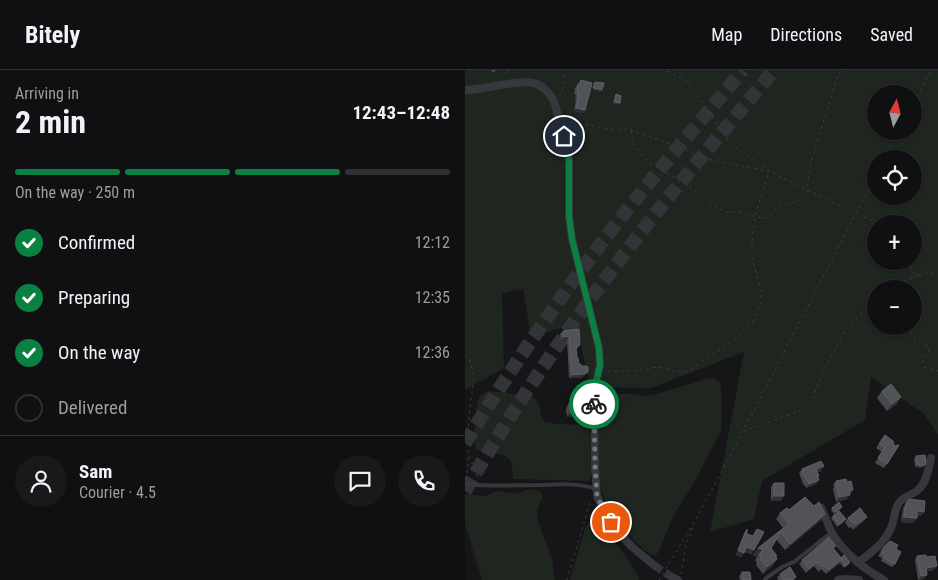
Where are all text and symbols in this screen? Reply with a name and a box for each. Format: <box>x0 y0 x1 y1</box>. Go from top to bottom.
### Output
text: Bitely <box>25 21 80 49</box>
text: Map <box>711 24 742 45</box>
text: Directions <box>770 24 842 45</box>
text: Saved <box>870 24 913 45</box>
text: Arriving in <box>15 84 79 103</box>
north arrow <box>867 85 923 140</box>
map controls <box>867 85 922 335</box>
text: 12:43–12:48 <box>352 101 450 124</box>
text: 2 min <box>15 103 86 141</box>
pin <box>543 115 585 157</box>
icon: home <box>550 122 578 150</box>
button: locate <box>867 150 922 205</box>
text: On the way · 250 m <box>15 183 135 202</box>
button: + <box>867 215 922 270</box>
icon: check <box>15 229 43 257</box>
text: Confirmed <box>58 231 135 254</box>
text: 12:12 <box>415 233 450 252</box>
button: − <box>867 280 922 335</box>
icon: check <box>15 284 43 312</box>
text: Preparing <box>58 286 130 309</box>
text: 12:35 <box>415 288 450 307</box>
icon: check <box>15 339 43 367</box>
text: On the way <box>58 341 140 364</box>
text: 12:36 <box>415 343 450 362</box>
courier <box>569 379 619 429</box>
icon: bike <box>580 390 608 418</box>
text: Delivered <box>58 396 127 419</box>
button: person <box>15 455 67 507</box>
button: chat <box>334 455 386 507</box>
button: phone <box>398 455 450 507</box>
text: Sam <box>79 460 112 483</box>
text: Courier · 4.5 <box>79 483 156 502</box>
pin <box>590 501 632 543</box>
icon: bag <box>597 508 625 536</box>

